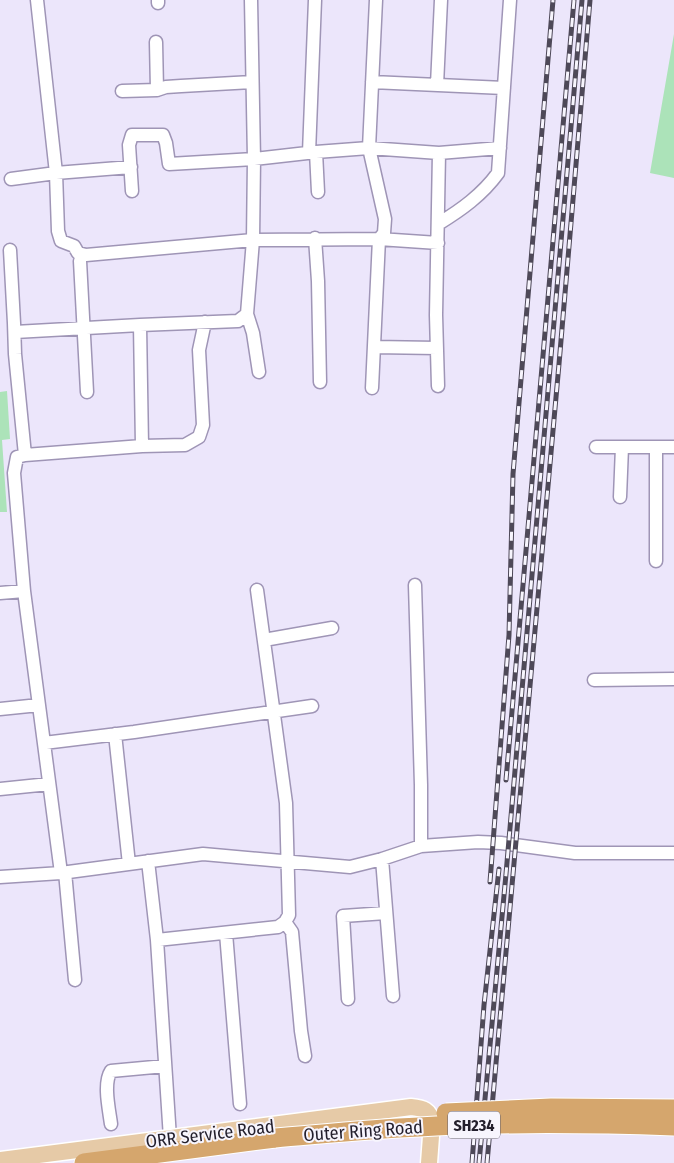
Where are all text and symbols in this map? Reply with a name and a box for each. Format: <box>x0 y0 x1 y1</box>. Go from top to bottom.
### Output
road number: SH234 <box>448 1112 500 1138</box>
street label: ORR Service Road <box>144 1115 276 1153</box>
street label: Outer Ring Road <box>303 1116 423 1146</box>

